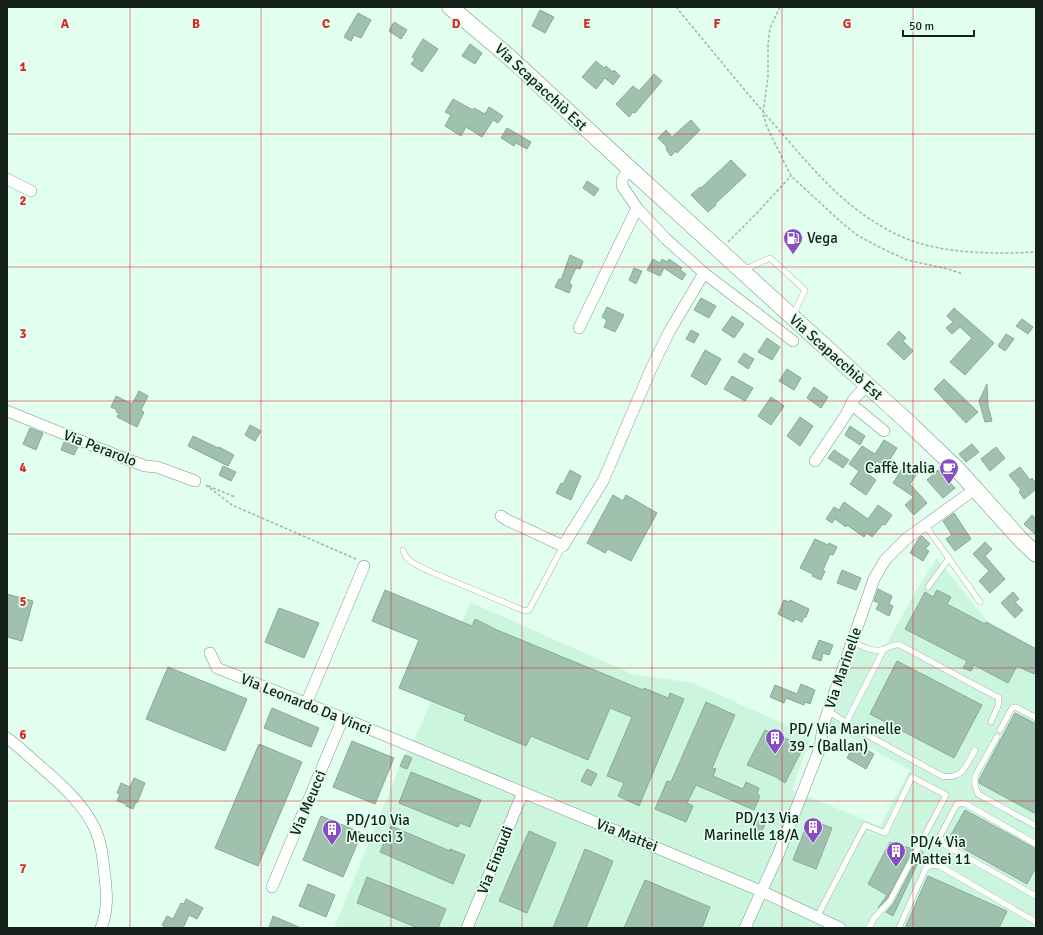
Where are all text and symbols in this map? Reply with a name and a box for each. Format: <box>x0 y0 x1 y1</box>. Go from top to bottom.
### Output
scale bar <box>903 12 974 38</box>
text: A <box>61 16 70 32</box>
text: B <box>192 16 200 32</box>
text: C <box>322 16 330 32</box>
text: D <box>452 16 461 32</box>
text: E <box>583 16 591 32</box>
text: F <box>714 16 721 32</box>
text: G <box>843 16 851 32</box>
text: 50 m <box>909 19 934 34</box>
street label: Via Scapacchiò Est <box>491 40 591 134</box>
text: 1 <box>19 59 27 75</box>
text: 2 <box>19 193 27 209</box>
fuel station icon: Vega <box>782 227 804 255</box>
place label: Vega <box>807 229 838 247</box>
street label: Via Scapacchiò Est <box>785 310 887 404</box>
text: 3 <box>19 326 27 342</box>
street label: Via Perarolo <box>61 426 139 470</box>
cafe icon: Caffè Italia <box>938 457 960 485</box>
place label: Caffè Italia <box>865 459 935 477</box>
text: 4 <box>19 460 27 476</box>
text: 5 <box>19 594 27 610</box>
street label: Via Marinelle <box>821 625 865 711</box>
street label: Via Leonardo Da Vinci <box>238 670 374 738</box>
place label: PD/ Via Marinelle 39 - (Ballan) <box>789 720 901 755</box>
text: 6 <box>19 727 27 743</box>
building icon: PD/ Via Marinelle 39 - (Ballan) <box>764 727 786 755</box>
street label: Via Meucci <box>286 767 330 839</box>
place label: PD/13 Via Marinelle 18/A <box>704 809 799 844</box>
place label: PD/10 Via Meucci 3 <box>346 811 410 846</box>
street label: Via Mattei <box>593 814 661 856</box>
building icon: PD/13 Via Marinelle 18/A <box>802 816 824 844</box>
building icon: PD/10 Via Meucci 3 <box>321 818 343 846</box>
street label: Via Einaudi <box>473 823 517 897</box>
place label: PD/4 Via Mattei 11 <box>910 833 971 868</box>
building icon: PD/4 Via Mattei 11 <box>885 840 907 868</box>
text: 7 <box>19 861 27 877</box>

